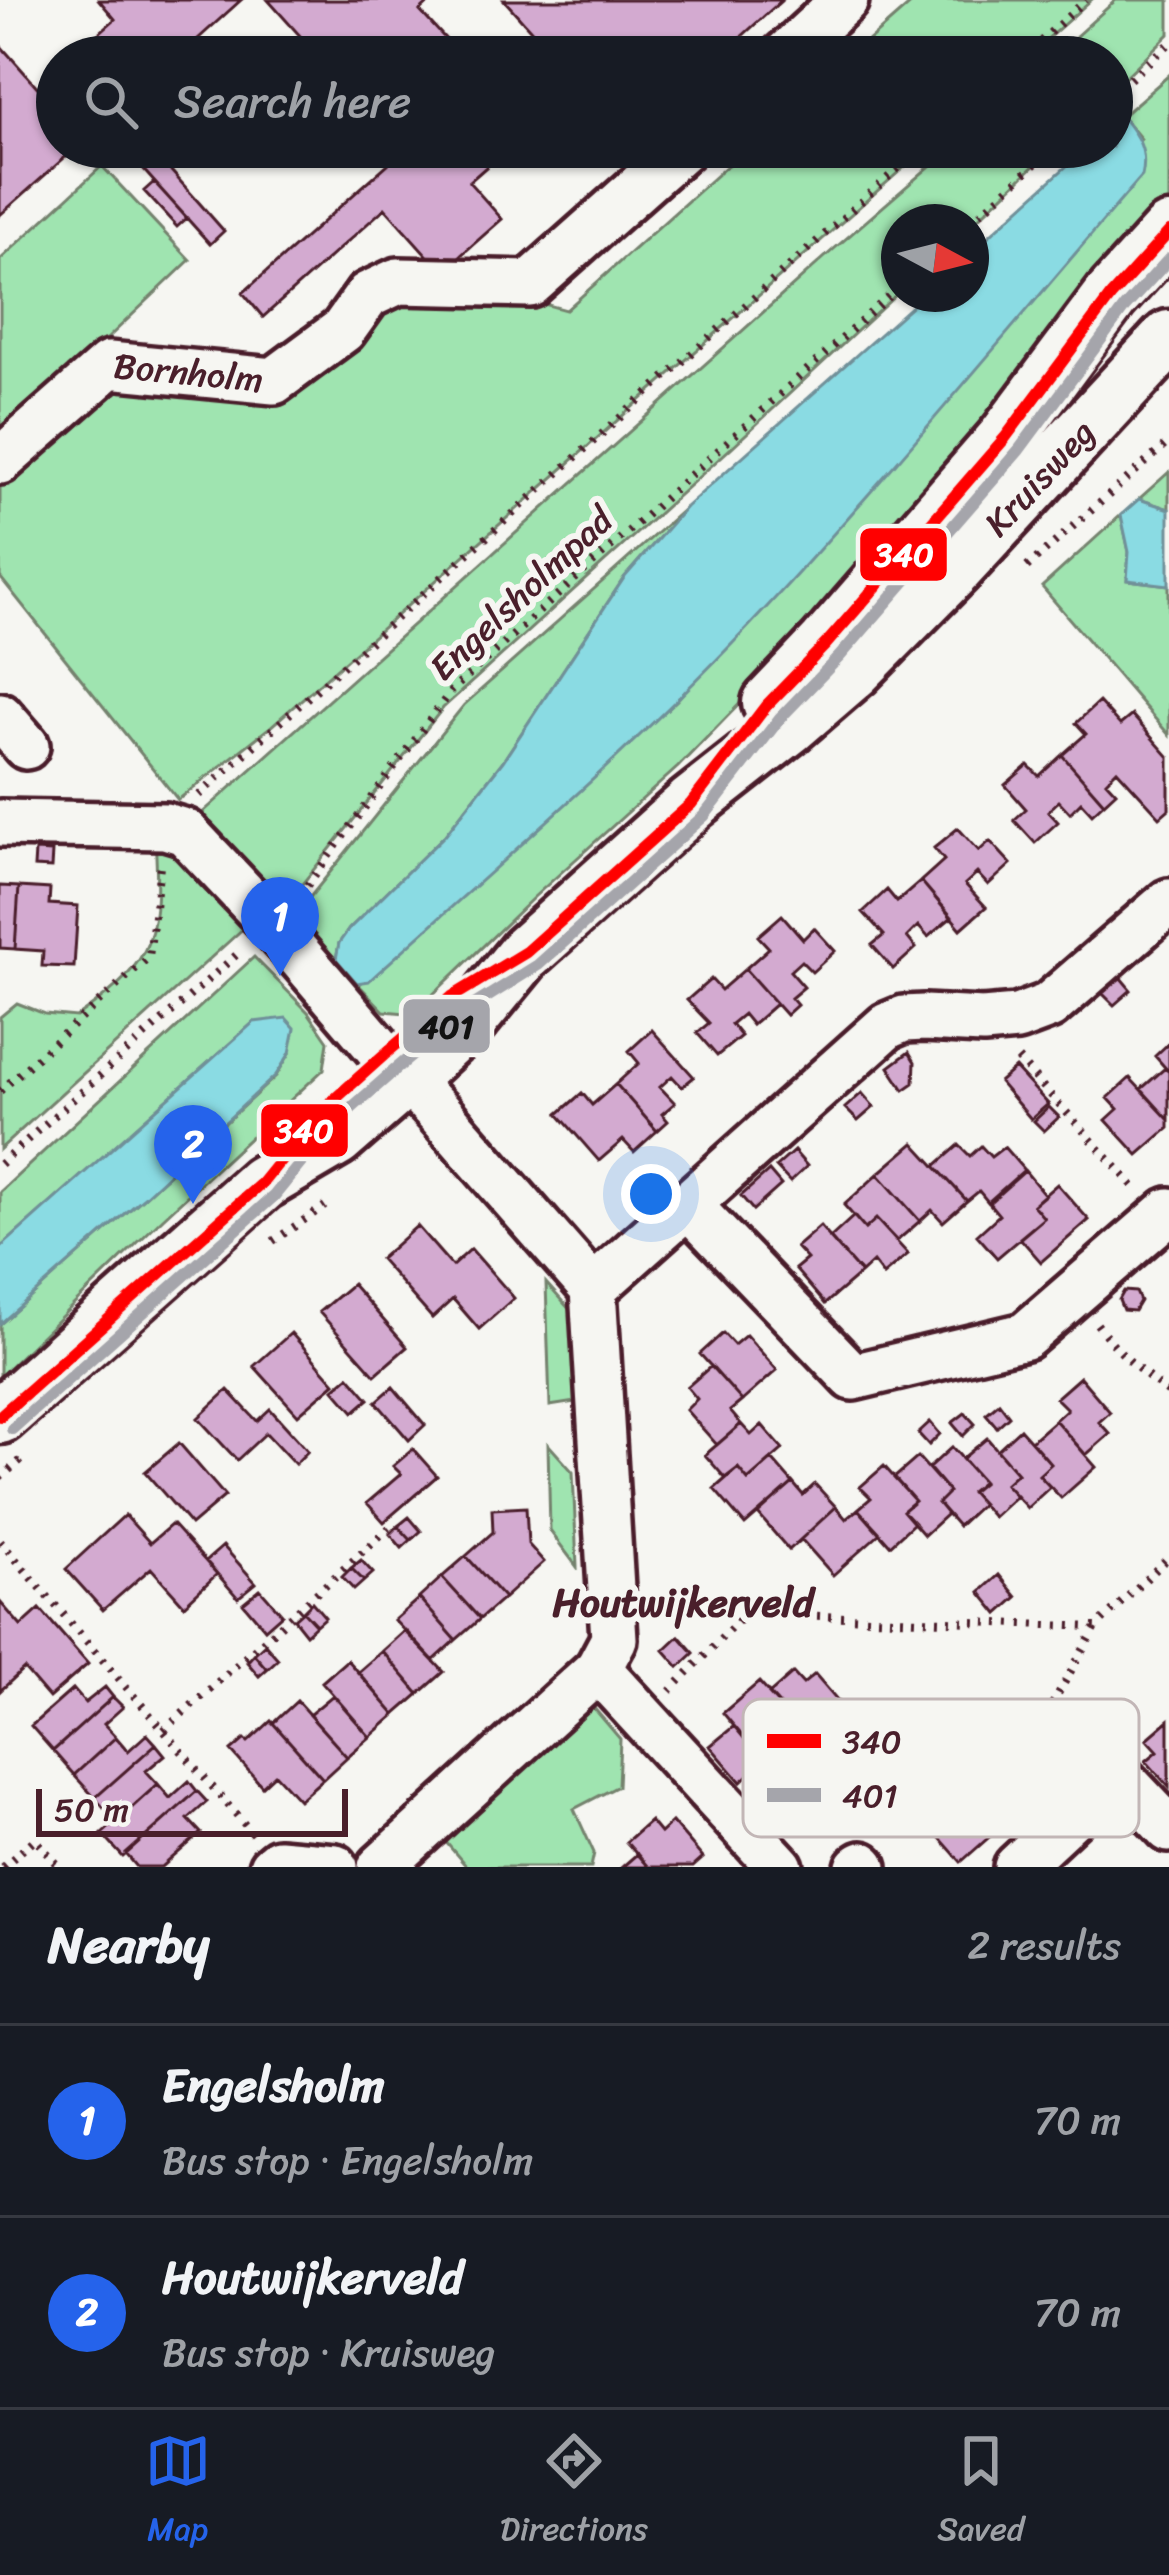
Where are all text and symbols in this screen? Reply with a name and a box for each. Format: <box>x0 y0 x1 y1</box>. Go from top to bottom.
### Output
search box <box>36 36 1133 168</box>
text: Search here <box>174 62 411 142</box>
icon: search <box>78 69 144 135</box>
north arrow <box>881 204 989 312</box>
street label: Bornholm <box>111 334 266 412</box>
street label: Kruisweg <box>967 404 1112 552</box>
street label: Engelsholmpad <box>414 489 630 697</box>
line badge: 340 <box>858 526 949 583</box>
text: 340 <box>873 526 934 584</box>
pin: 1 <box>241 877 319 976</box>
line badge: 401 <box>401 997 492 1055</box>
text: 401 <box>418 998 474 1056</box>
line badge: 340 <box>259 1102 350 1159</box>
text: 340 <box>273 1102 334 1160</box>
pin: 2 <box>154 1105 232 1204</box>
your location <box>621 1164 681 1224</box>
district label: Houtwijkerveld <box>552 1568 817 1637</box>
legend <box>743 1699 1139 1837</box>
text: 340 <box>842 1713 902 1771</box>
text: 401 <box>842 1767 898 1825</box>
text: 50 m <box>54 1781 129 1839</box>
scale bar <box>36 1783 348 1836</box>
text: Nearby <box>48 1900 209 1990</box>
text: 2 results <box>967 1911 1121 1980</box>
text: Engelsholm <box>162 2046 384 2126</box>
text: 1 <box>79 2086 95 2155</box>
text: 70 m <box>1034 2086 1121 2155</box>
text: Bus stop · Engelsholm <box>162 2126 533 2195</box>
text: Houtwijkerveld <box>162 2238 463 2318</box>
text: 2 <box>76 2278 98 2347</box>
text: 70 m <box>1034 2278 1121 2347</box>
text: Bus stop · Kruisweg <box>162 2318 495 2387</box>
tab: Map <box>145 2428 211 2558</box>
tab: Directions <box>500 2428 648 2558</box>
tab: Saved <box>937 2428 1024 2558</box>

